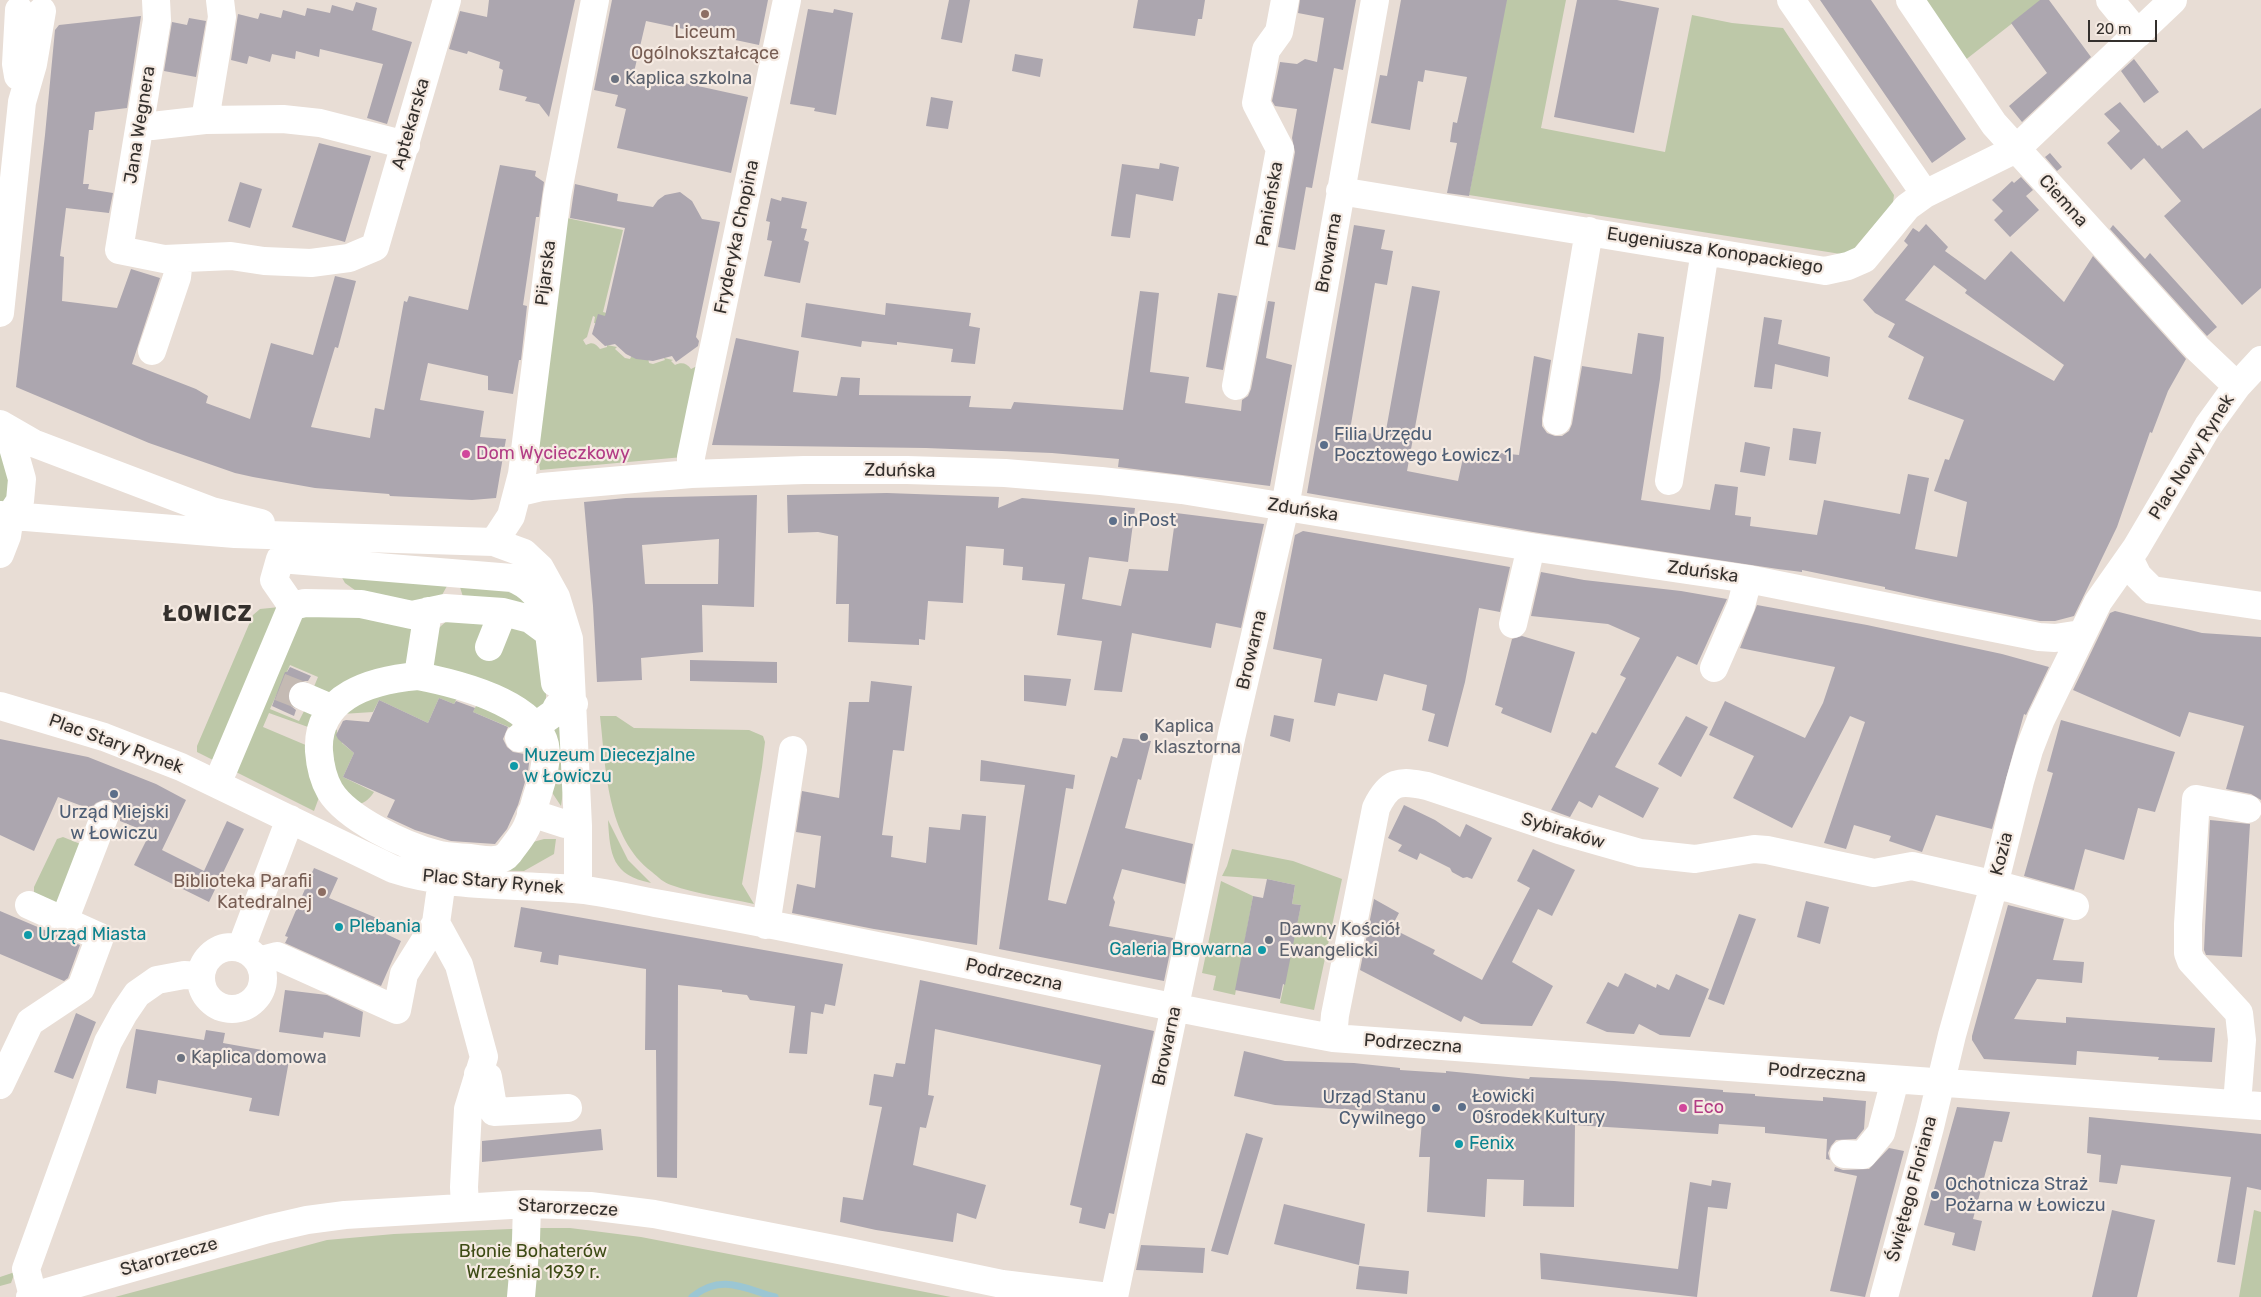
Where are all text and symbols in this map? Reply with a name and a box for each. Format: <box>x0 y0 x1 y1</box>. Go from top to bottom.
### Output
marker: Liceum Ogólnokształcące <box>699 8 711 20</box>
scale bar <box>2091 10 2160 42</box>
text: 20 m <box>2096 20 2131 38</box>
place label: Liceum Ogólnokształcące <box>631 22 779 64</box>
street label: Jana Wegnera <box>120 65 160 185</box>
place label: Kaplica szkolna <box>625 68 752 90</box>
marker: Kaplica szkolna <box>609 73 621 85</box>
street label: Aptekarska <box>388 76 434 172</box>
street label: Fryderyka Chopina <box>710 158 764 316</box>
street label: Panieńska <box>1252 160 1288 248</box>
street label: Ciemna <box>2034 170 2092 232</box>
street label: Browarna <box>1311 211 1347 295</box>
street label: Eugeniusza Konopackiego <box>1605 223 1825 279</box>
street label: Pijarska <box>531 239 561 307</box>
street label: Plac Nowy Rynek <box>2145 390 2239 524</box>
place label: Filia Urzędu Pocztowego Łowicz 1 <box>1334 424 1512 466</box>
marker: Filia Urzędu Pocztowego Łowicz 1 <box>1318 439 1330 451</box>
place label: Dom Wycieczkowy <box>476 443 630 465</box>
marker: Dom Wycieczkowy <box>460 448 472 460</box>
street label: Zduńska <box>864 460 936 482</box>
street label: Zduńska <box>1266 494 1340 526</box>
place label: inPost <box>1123 510 1176 532</box>
marker: inPost <box>1107 515 1119 527</box>
street label: Zduńska <box>1666 556 1740 588</box>
district label: ŁOWICZ <box>162 602 254 628</box>
street label: Browarna <box>1232 608 1272 692</box>
street label: Plac Stary Rynek <box>46 710 186 778</box>
place label: Kaplica klasztorna <box>1154 716 1241 759</box>
marker: Kaplica klasztorna <box>1138 731 1150 743</box>
place label: Muzeum Diecezjalne w Łowiczu <box>524 745 695 788</box>
marker: Muzeum Diecezjalne w Łowiczu <box>508 760 520 772</box>
marker: Urząd Miejski w Łowiczu <box>108 788 120 800</box>
place label: Urząd Miejski w Łowiczu <box>59 802 169 844</box>
street label: Sybiraków <box>1519 808 1607 854</box>
street label: Kozia <box>1986 830 2018 878</box>
street label: Plac Stary Rynek <box>422 865 564 899</box>
place label: Biblioteka Parafii Katedralnej <box>173 871 312 914</box>
marker: Biblioteka Parafii Katedralnej <box>316 886 328 898</box>
place label: Plebania <box>349 916 421 938</box>
place label: Dawny Kościół Ewangelicki <box>1279 919 1400 962</box>
marker: Plebania <box>333 921 345 933</box>
place label: Urząd Miasta <box>38 924 146 946</box>
marker: Urząd Miasta <box>22 929 34 941</box>
marker: Dawny Kościół Ewangelicki <box>1263 934 1275 946</box>
place label: Galeria Browarna <box>1109 939 1252 961</box>
marker: Galeria Browarna <box>1256 944 1268 956</box>
street label: Podrzeczna <box>964 954 1064 996</box>
street label: Browarna <box>1148 1004 1186 1088</box>
street label: Podrzeczna <box>1363 1030 1463 1058</box>
place label: Kaplica domowa <box>191 1047 327 1069</box>
marker: Kaplica domowa <box>175 1052 187 1064</box>
street label: Podrzeczna <box>1767 1059 1867 1087</box>
place label: Łowicki Ośrodek Kultury <box>1472 1086 1605 1128</box>
place label: Urząd Stanu Cywilnego <box>1322 1087 1426 1130</box>
place label: Eco <box>1693 1097 1724 1119</box>
marker: Łowicki Ośrodek Kultury <box>1456 1101 1468 1113</box>
marker: Urząd Stanu Cywilnego <box>1430 1102 1442 1114</box>
marker: Eco <box>1677 1102 1689 1114</box>
street label: Świętego Floriana <box>1882 1114 1942 1264</box>
place label: Fenix <box>1469 1133 1514 1155</box>
marker: Fenix <box>1453 1138 1465 1150</box>
place label: Ochotnicza Straż Pożarna w Łowiczu <box>1945 1174 2106 1216</box>
marker: Ochotnicza Straż Pożarna w Łowiczu <box>1929 1189 1941 1201</box>
street label: Starorzecze <box>517 1195 619 1221</box>
street label: Starorzecze <box>118 1233 220 1281</box>
park label: Błonie Bohaterów Września 1939 r. <box>459 1241 607 1284</box>

